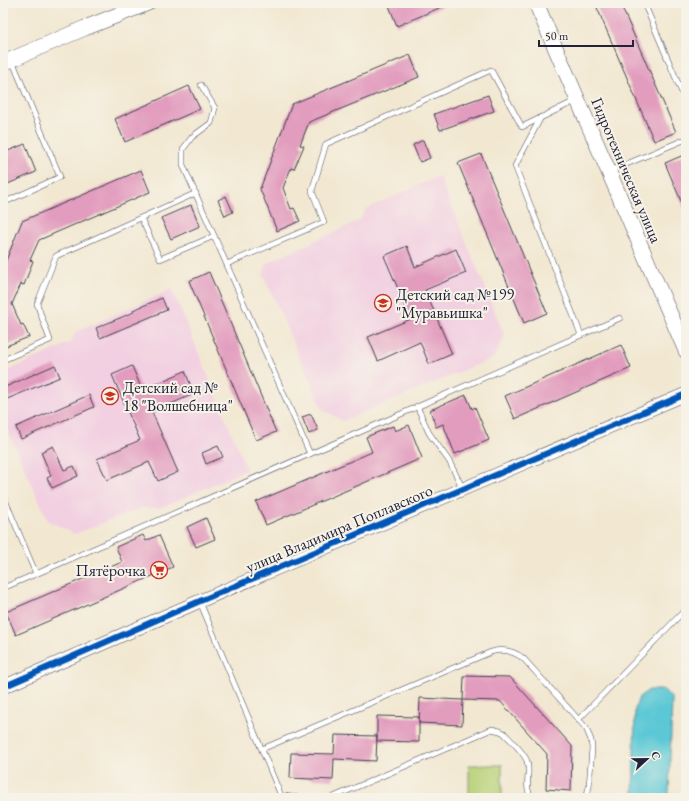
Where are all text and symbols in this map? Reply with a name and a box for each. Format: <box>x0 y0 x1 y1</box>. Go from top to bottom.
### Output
scale bar <box>539 22 633 48</box>
text: 50 m <box>545 28 569 44</box>
street label: Гидротехническая улица <box>586 94 667 247</box>
place label: Детский сад №199 "Муравьишка" <box>396 284 514 323</box>
school or university icon: Детский сад №199 "Муравьишка" <box>373 293 393 313</box>
place label: Детский сад № 18 "Волшебница" <box>123 377 233 416</box>
school or university icon: Детский сад № 18 "Волшебница" <box>100 386 120 406</box>
street label: улица Владимира Поплавского <box>243 480 436 577</box>
place label: Пятёрочка <box>76 560 147 581</box>
supermarket icon: Пятёрочка <box>149 560 169 580</box>
north arrow <box>627 739 667 779</box>
text: С <box>648 749 664 762</box>

